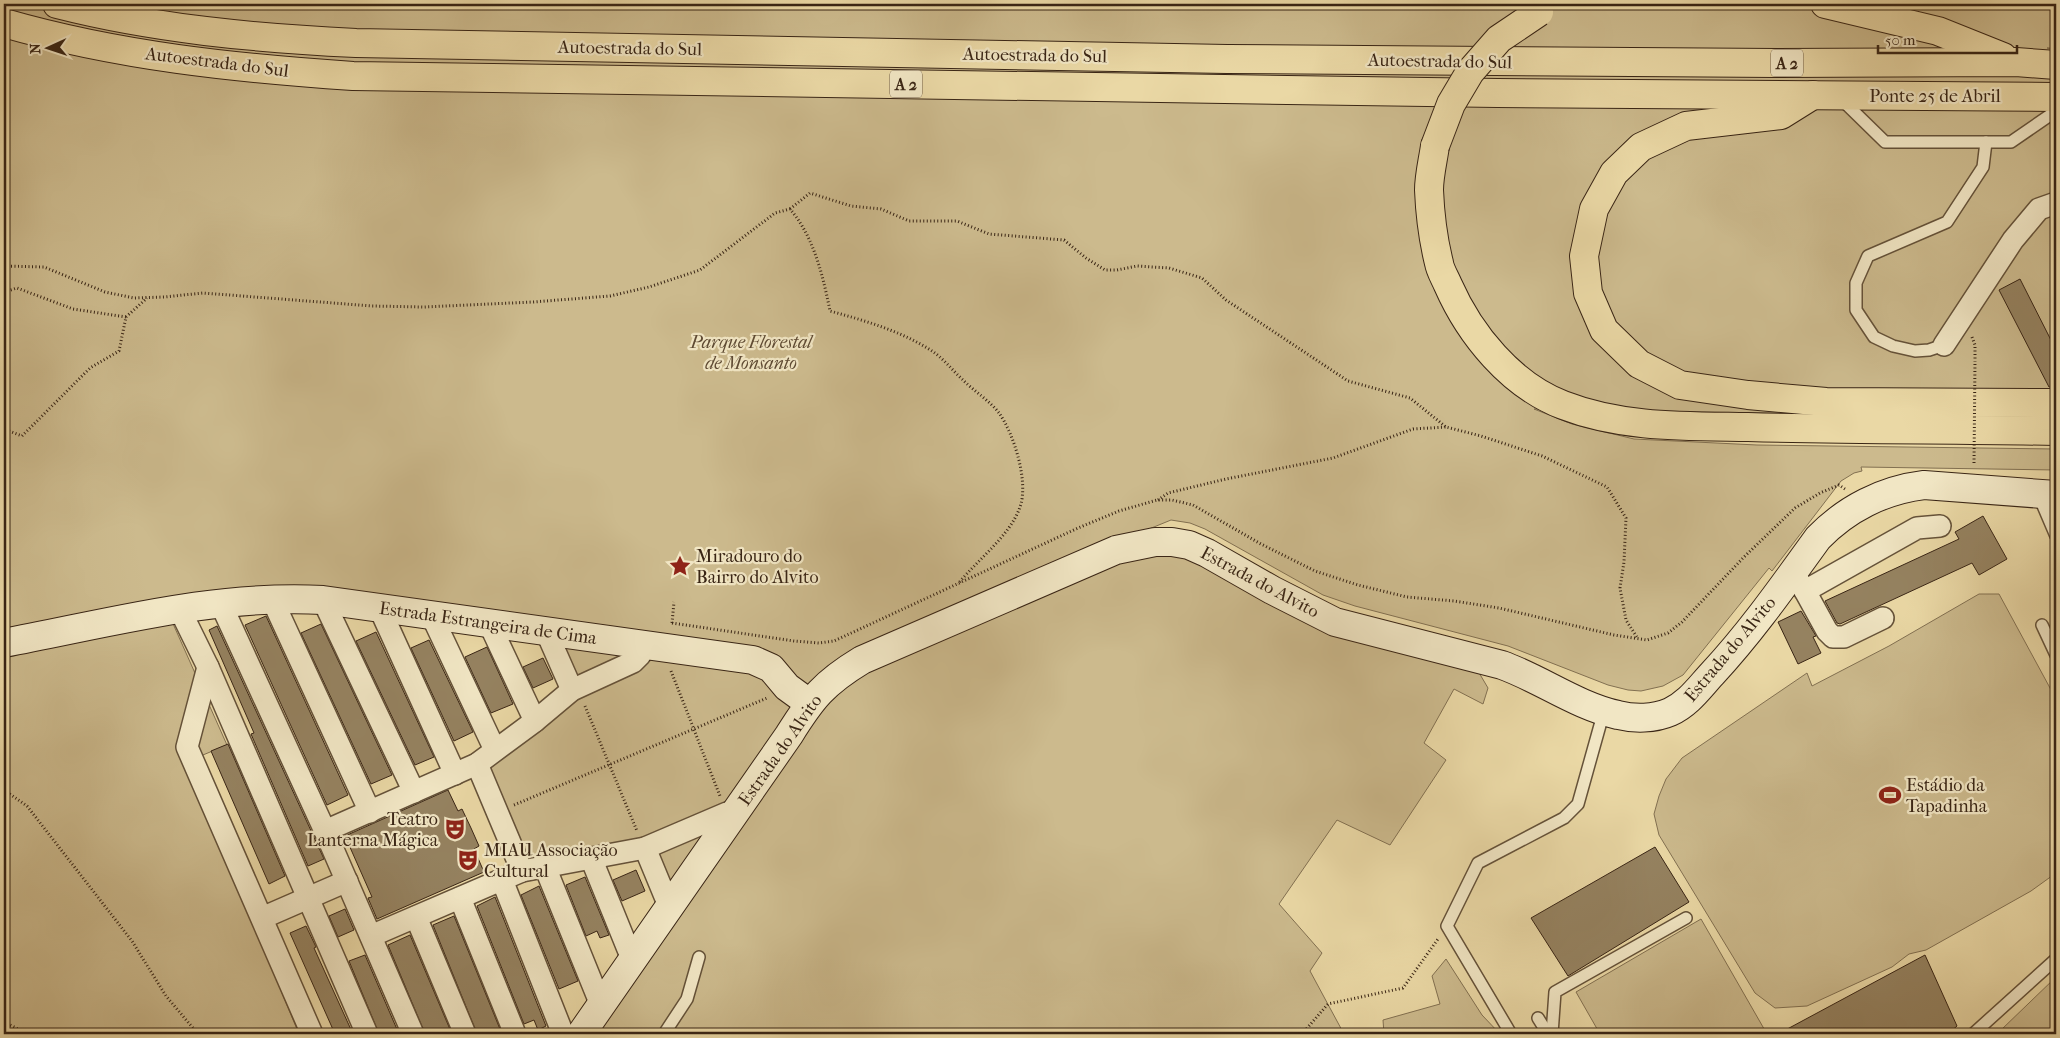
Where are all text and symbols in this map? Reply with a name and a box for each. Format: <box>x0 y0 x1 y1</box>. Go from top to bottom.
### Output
north arrow <box>22 22 72 72</box>
scale bar <box>1878 22 2016 54</box>
text: 50 m <box>1885 31 1916 49</box>
street label: Autoestrada do Sul <box>557 37 702 60</box>
text: N <box>27 43 44 54</box>
street label: Autoestrada do Sul <box>143 43 290 82</box>
street label: Autoestrada do Sul <box>962 44 1107 67</box>
road number: A 2 <box>1771 49 1803 76</box>
street label: Autoestrada do Sul <box>1367 50 1512 73</box>
road number: A 2 <box>890 70 922 98</box>
street label: Ponte 25 de Abril <box>1869 86 2001 107</box>
park label: Parque Florestal de Monsanto <box>689 332 814 374</box>
street label: Estrada do Alvito <box>1197 542 1323 622</box>
place label: Miradouro do Bairro do Alvito <box>696 546 819 588</box>
place icon: Miradouro do Bairro do Alvito <box>667 553 693 579</box>
street label: Estrada do Alvito <box>1680 592 1781 706</box>
street label: Estrada Estrangeira de Cima <box>378 598 599 649</box>
street label: Estrada do Alvito <box>734 691 827 810</box>
place label: Estádio da Tapadinha <box>1906 775 1988 817</box>
sports icon: Estádio da Tapadinha <box>1877 782 1903 808</box>
place label: Teatro Lanterna Mágica <box>307 809 439 851</box>
theatre icon: Teatro Lanterna Mágica <box>442 816 468 842</box>
place label: MIAU Associação Cultural <box>484 840 618 882</box>
theatre icon: MIAU Associação Cultural <box>455 847 481 873</box>

